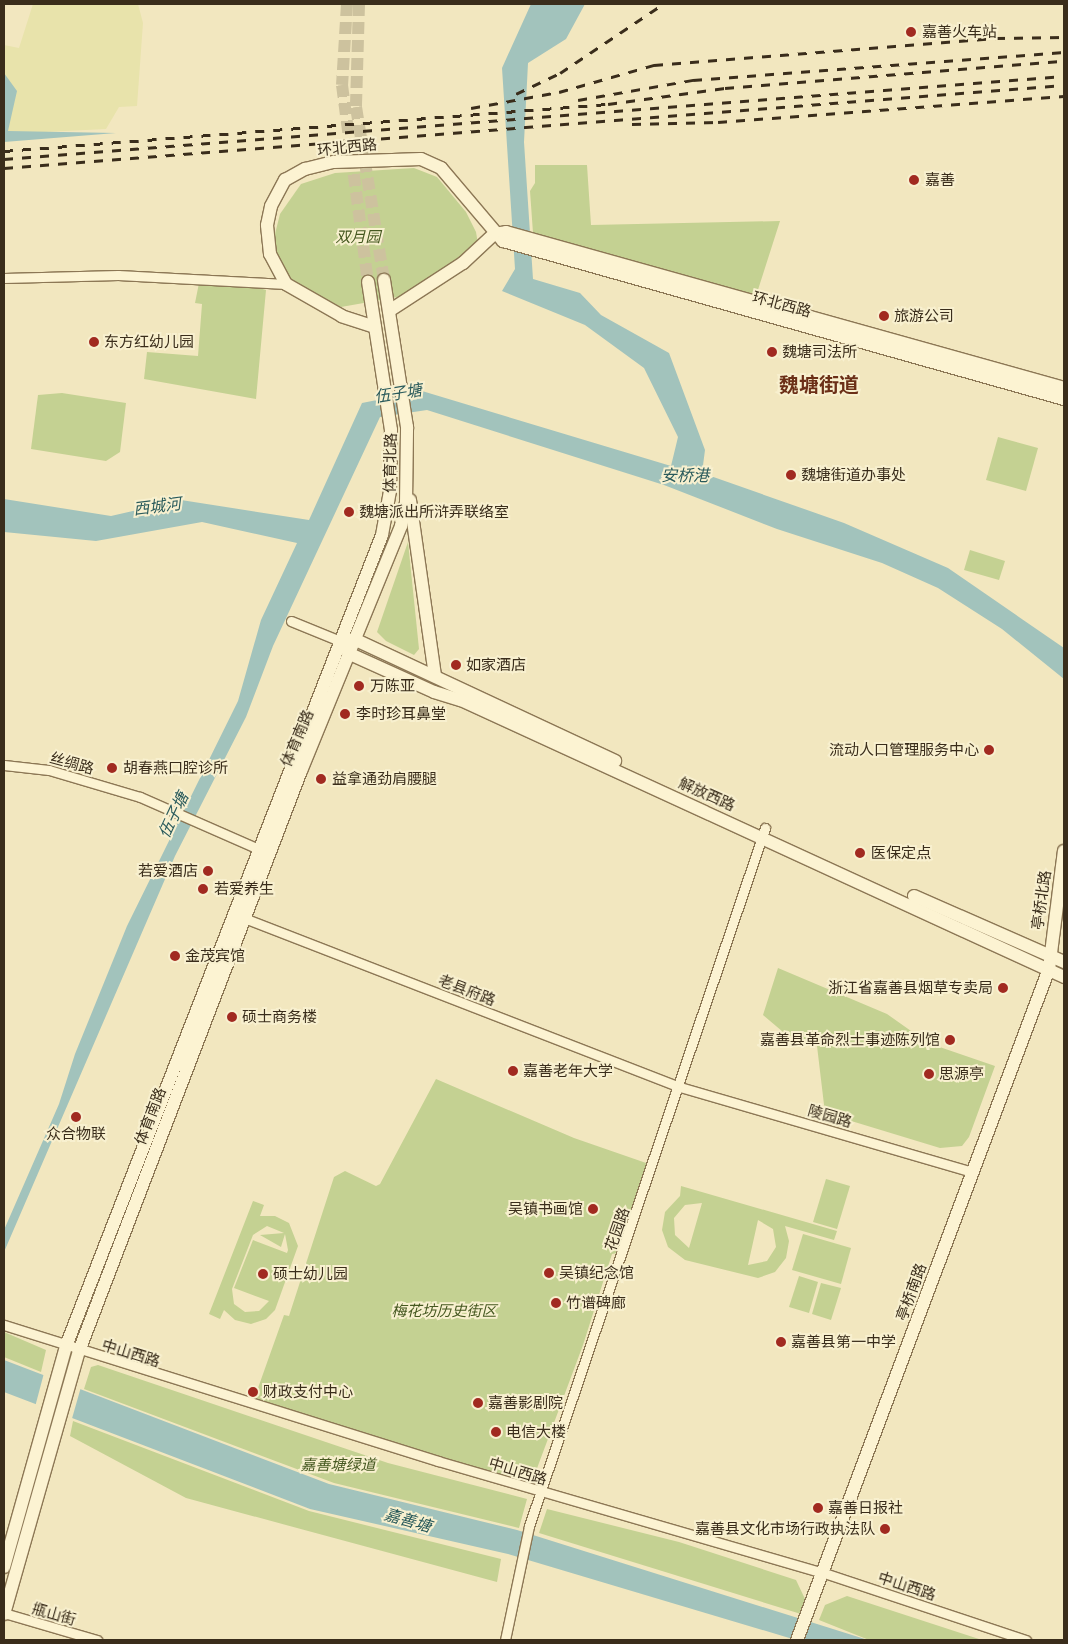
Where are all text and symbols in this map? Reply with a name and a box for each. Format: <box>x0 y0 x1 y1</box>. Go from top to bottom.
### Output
place label: 嘉善火车站 <box>922 23 997 41</box>
marker: 嘉善火车站 <box>904 25 918 39</box>
street label: 环北西路 <box>316 135 378 159</box>
place label: 嘉善 <box>925 171 955 189</box>
marker: 嘉善 <box>907 173 921 187</box>
park label: 双月园 <box>336 228 380 246</box>
street label: 环北西路 <box>751 288 813 320</box>
place label: 旅游公司 <box>894 307 954 325</box>
marker: 旅游公司 <box>878 310 890 322</box>
place label: 东方红幼儿园 <box>104 333 194 351</box>
marker: 东方红幼儿园 <box>88 336 100 348</box>
place label: 魏塘司法所 <box>782 343 857 361</box>
marker: 魏塘司法所 <box>766 346 778 358</box>
district label: 魏塘街道 <box>779 372 859 396</box>
water label: 伍子塘 <box>373 380 423 406</box>
street label: 体育北路 <box>380 433 400 493</box>
water label: 安桥港 <box>661 465 709 485</box>
place label: 魏塘街道办事处 <box>801 466 906 484</box>
marker: 魏塘街道办事处 <box>785 469 797 481</box>
water label: 西城河 <box>132 494 182 518</box>
place label: 魏塘派出所浒弄联络室 <box>359 503 509 521</box>
marker: 魏塘派出所浒弄联络室 <box>343 506 355 518</box>
place label: 如家酒店 <box>466 656 526 674</box>
marker: 如家酒店 <box>450 659 462 671</box>
place label: 万陈亚 <box>370 677 415 695</box>
marker: 万陈亚 <box>352 679 366 693</box>
place label: 李时珍耳鼻堂 <box>356 705 446 723</box>
street label: 体育南路 <box>277 707 317 769</box>
marker: 李时珍耳鼻堂 <box>338 707 352 721</box>
place label: 流动人口管理服务中心 <box>829 741 979 759</box>
marker: 流动人口管理服务中心 <box>983 744 995 756</box>
street label: 丝绸路 <box>48 748 96 778</box>
place label: 胡春燕口腔诊所 <box>123 759 228 777</box>
marker: 胡春燕口腔诊所 <box>105 761 119 775</box>
place label: 益拿通劲肩腰腿 <box>332 770 437 788</box>
marker: 益拿通劲肩腰腿 <box>314 772 328 786</box>
street label: 解放西路 <box>676 774 738 814</box>
water label: 伍子塘 <box>154 789 192 841</box>
place label: 医保定点 <box>871 844 931 862</box>
marker: 医保定点 <box>853 846 867 860</box>
place label: 若爱酒店 <box>138 862 198 880</box>
marker: 若爱酒店 <box>202 865 214 877</box>
street label: 亭桥北路 <box>1028 869 1054 931</box>
place label: 若爱养生 <box>214 880 274 898</box>
marker: 若爱养生 <box>196 882 210 896</box>
place label: 金茂宾馆 <box>185 947 245 965</box>
marker: 金茂宾馆 <box>169 950 181 962</box>
street label: 老县府路 <box>436 971 498 1009</box>
place label: 浙江省嘉善县烟草专卖局 <box>828 979 993 997</box>
marker: 浙江省嘉善县烟草专卖局 <box>997 982 1009 994</box>
place label: 硕士商务楼 <box>242 1008 317 1026</box>
marker: 硕士商务楼 <box>226 1011 238 1023</box>
place label: 嘉善县革命烈士事迹陈列馆 <box>760 1031 940 1049</box>
marker: 嘉善县革命烈士事迹陈列馆 <box>944 1034 956 1046</box>
place label: 嘉善老年大学 <box>523 1062 613 1080</box>
marker: 嘉善老年大学 <box>507 1065 519 1077</box>
place label: 思源亭 <box>939 1065 984 1083</box>
marker: 思源亭 <box>923 1068 935 1080</box>
street label: 体育南路 <box>131 1085 169 1147</box>
street label: 陵园路 <box>806 1101 854 1131</box>
marker: 众合物联 <box>70 1111 82 1123</box>
place label: 众合物联 <box>46 1125 106 1143</box>
place label: 吴镇书画馆 <box>508 1200 583 1218</box>
marker: 吴镇书画馆 <box>587 1203 599 1215</box>
street label: 花园路 <box>601 1205 633 1253</box>
street label: 亭桥南路 <box>892 1261 930 1323</box>
place label: 吴镇纪念馆 <box>559 1264 634 1282</box>
place label: 硕士幼儿园 <box>273 1265 348 1283</box>
marker: 吴镇纪念馆 <box>543 1267 555 1279</box>
marker: 硕士幼儿园 <box>257 1268 269 1280</box>
place label: 竹谱碑廊 <box>566 1294 626 1312</box>
marker: 竹谱碑廊 <box>550 1297 562 1309</box>
park label: 梅花坊历史街区 <box>392 1302 496 1320</box>
place label: 嘉善县第一中学 <box>791 1333 896 1351</box>
street label: 中山西路 <box>100 1336 162 1370</box>
marker: 嘉善县第一中学 <box>775 1336 787 1348</box>
place label: 财政支付中心 <box>263 1383 353 1401</box>
marker: 财政支付中心 <box>247 1386 259 1398</box>
place label: 嘉善影剧院 <box>488 1394 563 1412</box>
marker: 嘉善影剧院 <box>472 1397 484 1409</box>
place label: 电信大楼 <box>506 1423 566 1441</box>
marker: 电信大楼 <box>490 1426 502 1438</box>
street label: 中山西路 <box>487 1454 549 1488</box>
park label: 嘉善塘绿道 <box>301 1456 375 1474</box>
place label: 嘉善日报社 <box>828 1499 903 1517</box>
marker: 嘉善日报社 <box>812 1502 824 1514</box>
water label: 嘉善塘 <box>382 1504 434 1536</box>
place label: 嘉善县文化市场行政执法队 <box>695 1520 875 1538</box>
marker: 嘉善县文化市场行政执法队 <box>879 1523 891 1535</box>
street label: 中山西路 <box>876 1568 938 1604</box>
street label: 甁山街 <box>30 1599 78 1629</box>

